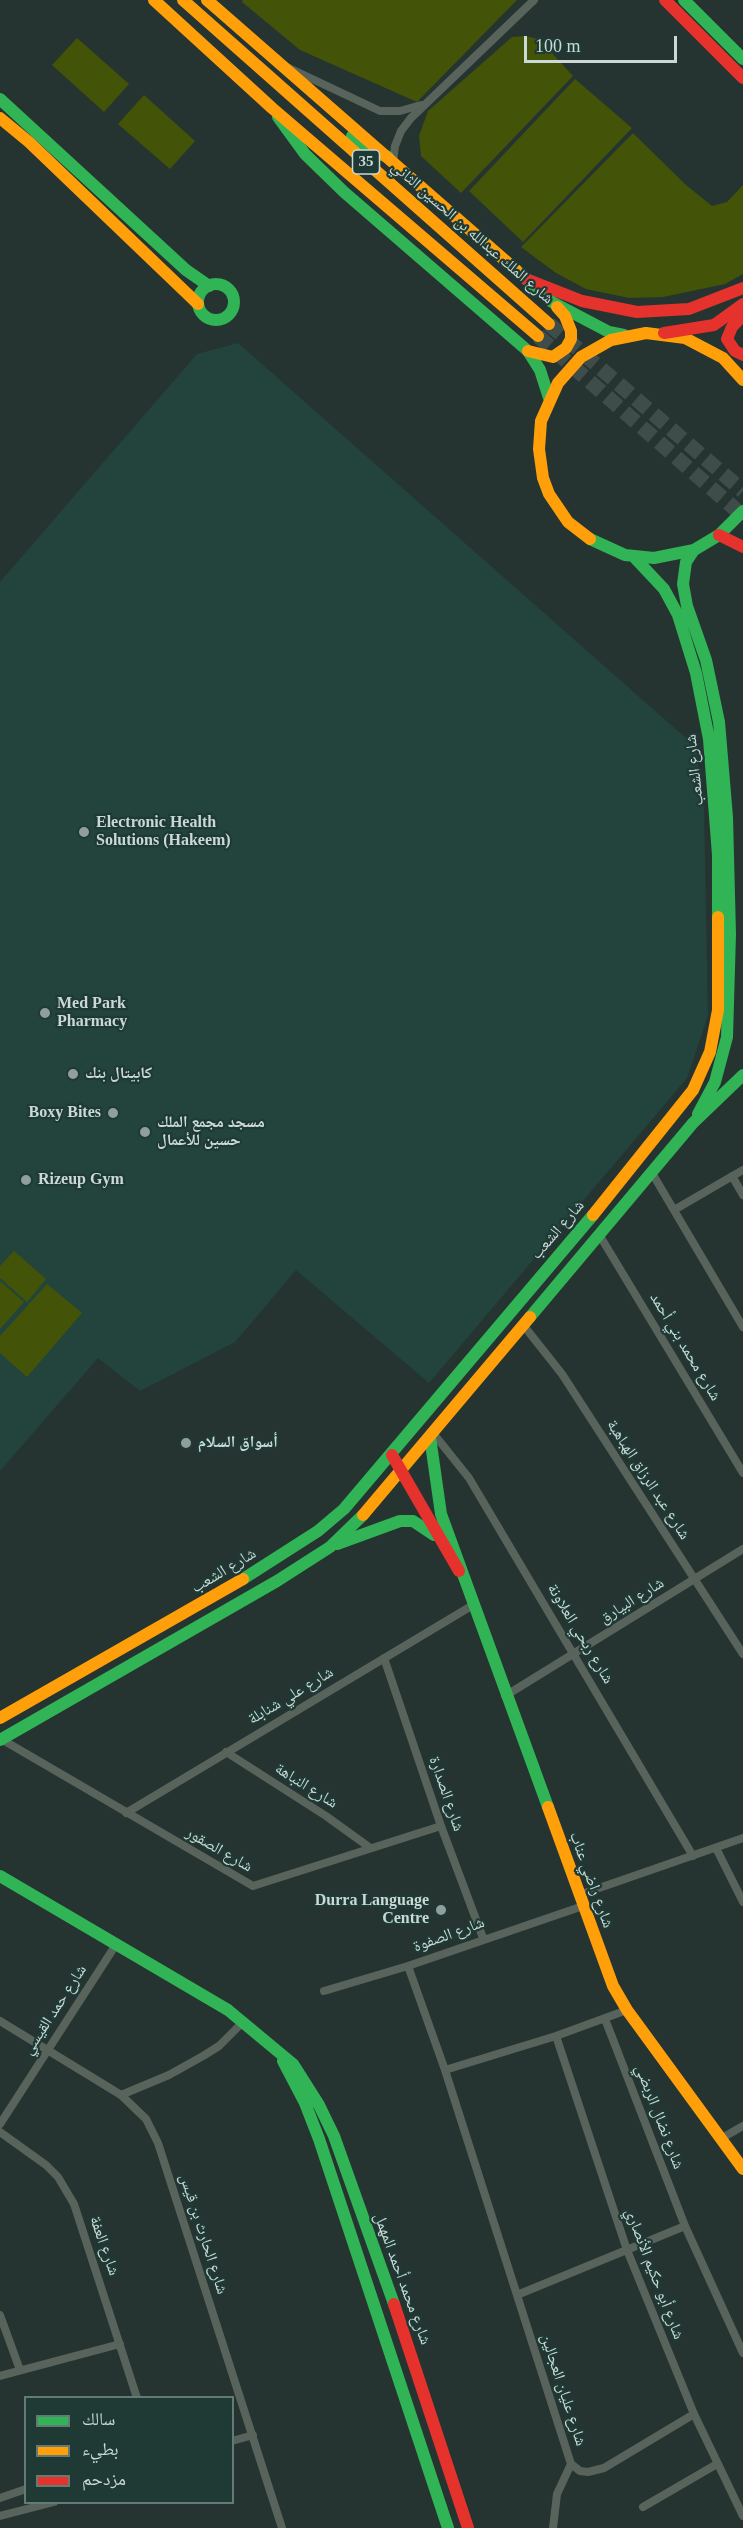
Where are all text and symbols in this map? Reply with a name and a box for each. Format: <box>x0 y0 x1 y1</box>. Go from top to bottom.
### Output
scale bar <box>527 24 680 62</box>
text: 100 m <box>535 36 581 56</box>
road number: 35 <box>352 150 380 174</box>
street label: شارع الملك عبدالله بن الحسين الثاني <box>387 157 557 309</box>
street label: شارع الشعب <box>682 733 708 807</box>
place label: Electronic Health Solutions (Hakeem) <box>96 813 231 851</box>
marker: Electronic Health Solutions (Hakeem) <box>77 825 91 839</box>
place label: Med Park Pharmacy <box>57 994 127 1032</box>
marker: Med Park Pharmacy <box>38 1006 52 1020</box>
place label: كابيتال بنك <box>85 1064 152 1084</box>
marker: كابيتال بنك <box>66 1067 80 1081</box>
place label: Boxy Bites <box>29 1103 101 1123</box>
marker: Boxy Bites <box>106 1106 120 1120</box>
place label: مسجد مجمع الملك حسين للأعمال <box>157 1113 265 1151</box>
marker: مسجد مجمع الملك حسين للأعمال <box>138 1125 152 1139</box>
place label: Rizeup Gym <box>38 1170 124 1190</box>
marker: Rizeup Gym <box>19 1173 33 1187</box>
street label: شارع الشعب <box>527 1197 589 1263</box>
street label: شارع محمد بني أحمد <box>645 1289 725 1405</box>
street label: شارع عبد الرزاق الهباهبة <box>602 1417 694 1543</box>
place label: أسواق السلام <box>198 1433 278 1453</box>
marker: أسواق السلام <box>179 1436 193 1450</box>
street label: شارع الشعب <box>188 1544 260 1598</box>
street label: شارع البيارق <box>596 1574 668 1628</box>
street label: شارع ربحي العلاونة <box>543 1580 617 1688</box>
street label: شارع علي شنابلة <box>245 1663 337 1729</box>
street label: شارع الصدارة <box>424 1754 468 1834</box>
street label: شارع النباهة <box>271 1759 341 1813</box>
street label: شارع الصقور <box>182 1823 256 1877</box>
street label: شارع راضي عناب <box>565 1829 617 1931</box>
place label: Durra Language Centre <box>315 1891 429 1929</box>
marker: Durra Language Centre <box>434 1903 448 1917</box>
street label: شارع الصفوة <box>411 1913 487 1957</box>
street label: شارع حمد القيسي <box>19 1961 91 2059</box>
street label: شارع نضال الربضي <box>630 2062 688 2172</box>
street label: شارع الحارث بن قيس <box>175 2171 231 2297</box>
street label: شارع أبو حكيم الأنصاري <box>620 2206 688 2342</box>
street label: شارع محمد أحمد المهمل <box>369 2211 435 2347</box>
street label: شارع العفة <box>85 2214 123 2278</box>
street label: شارع عليان العجالين <box>536 2332 590 2448</box>
legend <box>24 2396 234 2504</box>
text: سالك <box>82 2409 115 2429</box>
text: بطيء <box>82 2439 119 2459</box>
text: مزدحم <box>82 2469 126 2489</box>

